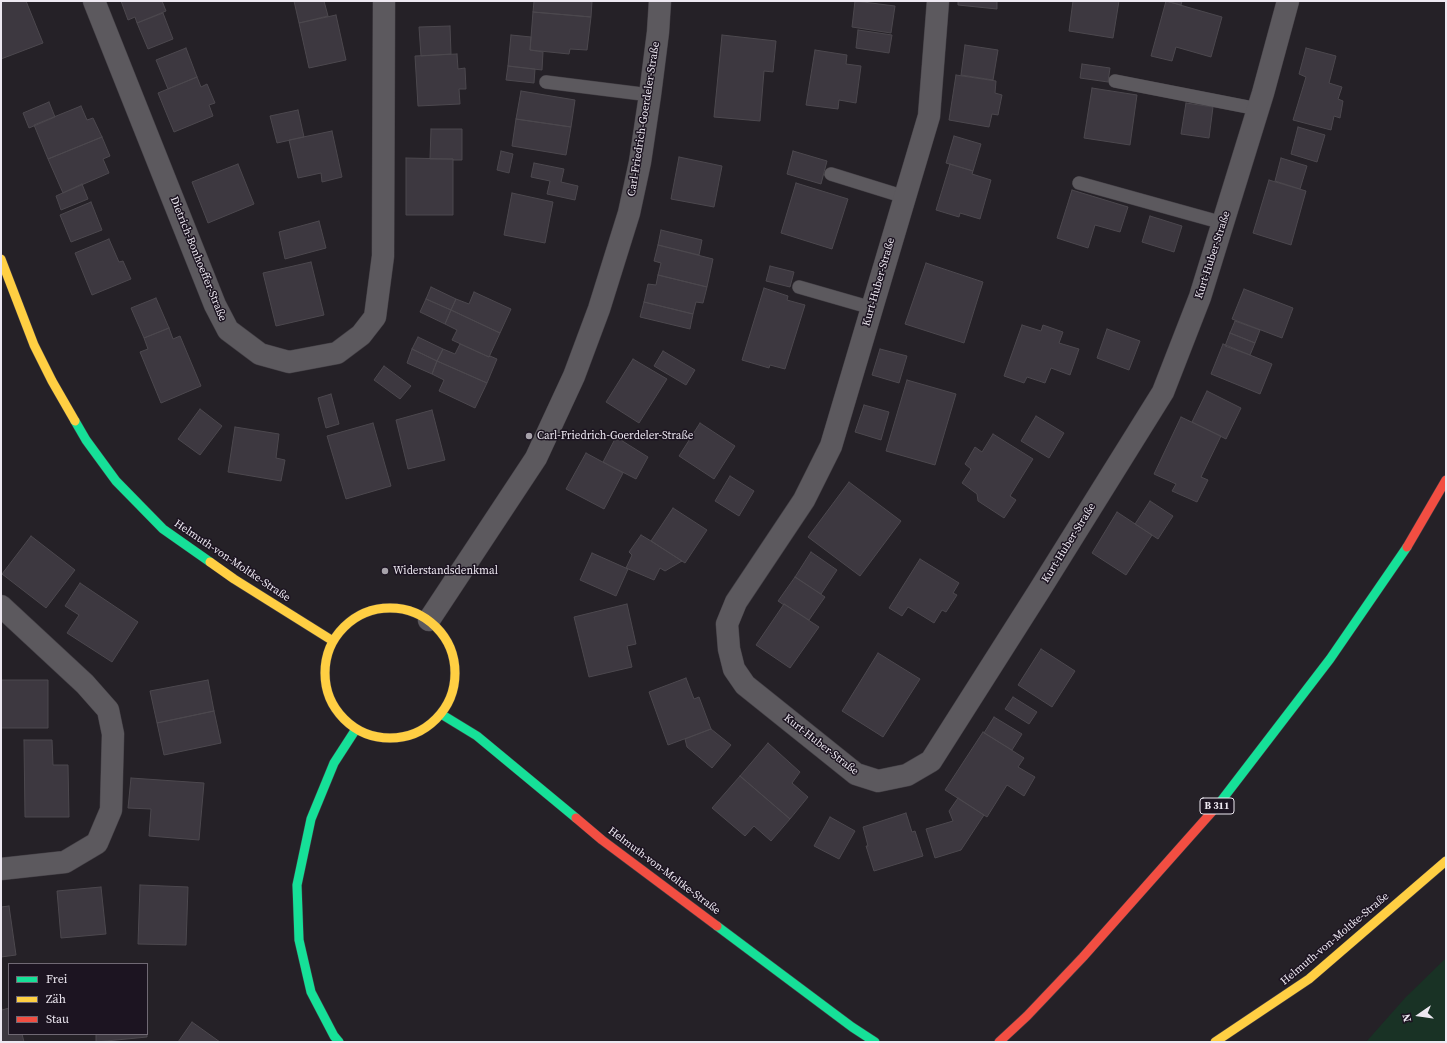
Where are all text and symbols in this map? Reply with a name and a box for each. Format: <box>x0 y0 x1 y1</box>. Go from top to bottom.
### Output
street label: Carl-Friedrich-Goerdeler-Straße <box>625 41 663 197</box>
street label: Dietrich-Bonhoeffer-Straße <box>167 195 229 323</box>
street label: Kurt-Huber-Straße <box>1193 210 1233 300</box>
street label: Kurt-Huber-Straße <box>860 236 898 328</box>
place label: Carl-Friedrich-Goerdeler-Straße <box>537 429 693 443</box>
marker: Carl-Friedrich-Goerdeler-Straße <box>524 431 534 441</box>
street label: Kurt-Huber-Straße <box>1039 501 1099 585</box>
street label: Helmuth-von-Moltke-Straße <box>171 517 293 605</box>
place label: Widerstandsdenkmal <box>393 564 498 578</box>
marker: Widerstandsdenkmal <box>380 566 390 576</box>
street label: Kurt-Huber-Straße <box>781 712 861 778</box>
road number: B 311 <box>1200 798 1234 814</box>
street label: Helmuth-von-Moltke-Straße <box>605 824 723 918</box>
street label: Helmuth-von-Moltke-Straße <box>1278 890 1392 988</box>
legend <box>8 963 148 1035</box>
text: Frei <box>46 971 67 987</box>
text: Zäh <box>46 991 66 1007</box>
north arrow <box>1399 995 1439 1035</box>
text: Stau <box>46 1011 69 1027</box>
text: N <box>1399 1012 1415 1023</box>

